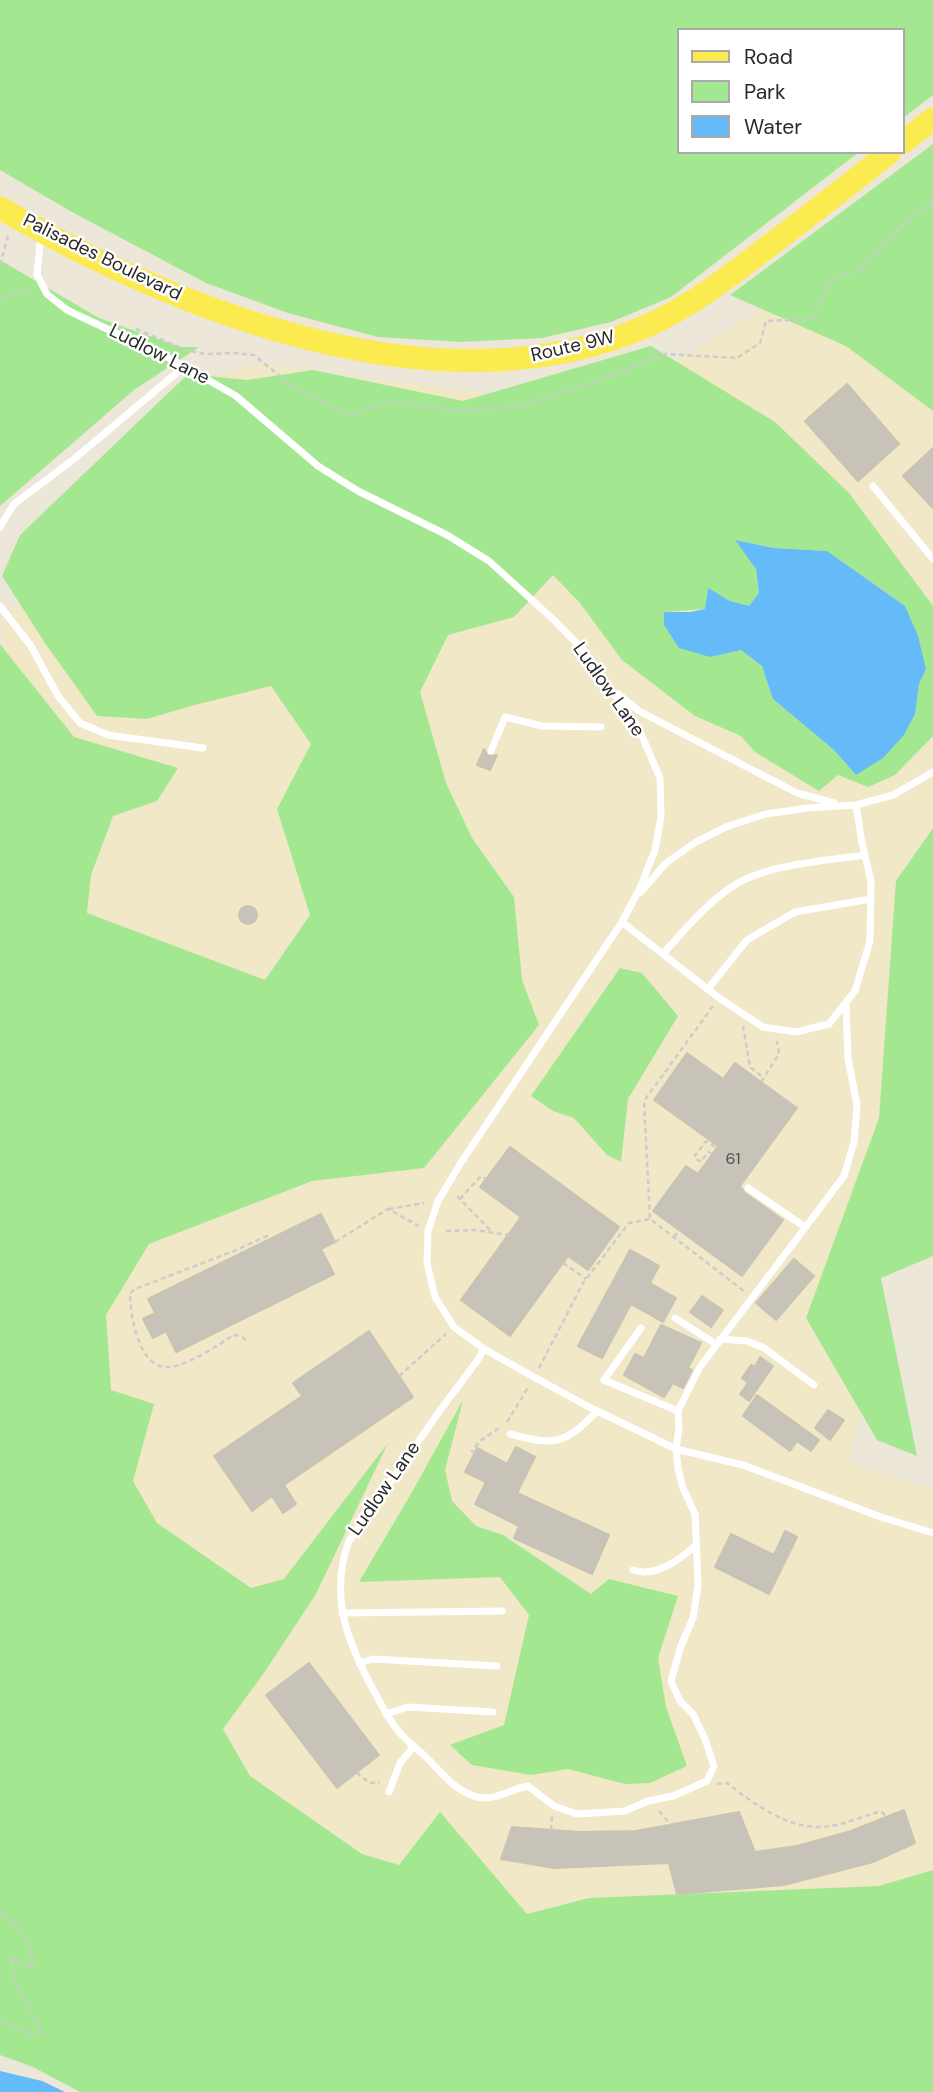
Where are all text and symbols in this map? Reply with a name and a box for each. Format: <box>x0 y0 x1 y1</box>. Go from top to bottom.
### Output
legend <box>678 28 905 154</box>
text: Road <box>744 43 793 71</box>
text: Park <box>744 78 785 106</box>
text: Water <box>744 113 802 141</box>
street label: Palisades Boulevard <box>19 210 185 306</box>
street label: Ludlow Lane <box>105 320 213 390</box>
street label: Route 9W <box>529 326 617 368</box>
street label: Ludlow Lane <box>567 639 649 741</box>
house number: 61 <box>725 1150 741 1170</box>
street label: Ludlow Lane <box>344 1438 426 1540</box>

